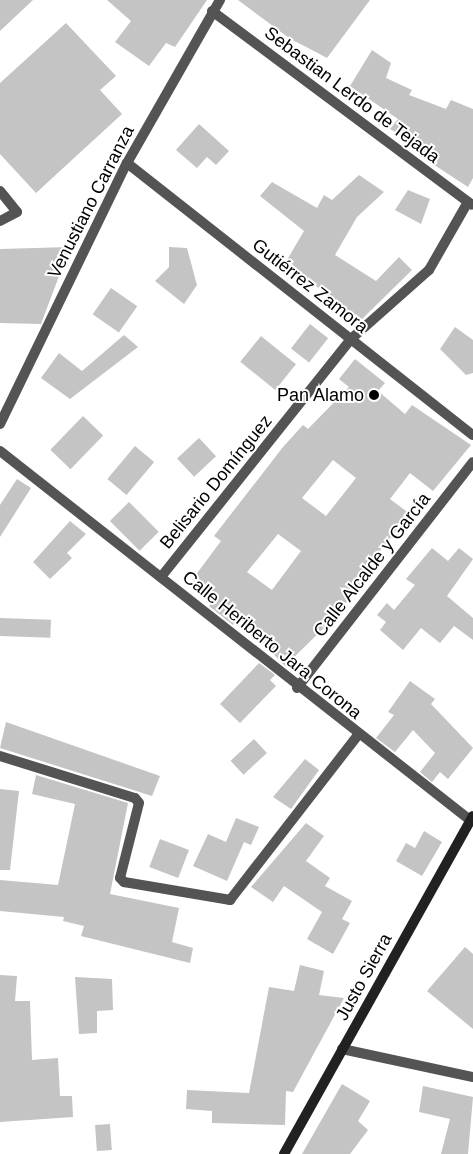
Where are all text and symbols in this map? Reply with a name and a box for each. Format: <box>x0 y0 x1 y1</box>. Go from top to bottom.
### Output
street label: Sebastian Lerdo de Tejada <box>260 22 444 168</box>
street label: Venustiano Carranza <box>43 122 139 282</box>
street label: Gutiérrez Zamora <box>248 234 372 338</box>
place label: Pan Alamo <box>276 384 364 406</box>
marker: Pan Alamo <box>368 389 380 401</box>
street label: Belisario Domínguez <box>155 411 277 553</box>
street label: Calle Alcalde y García <box>309 488 435 642</box>
street label: Calle Heriberto Jara Corona <box>178 566 366 724</box>
street label: Justo Sierra <box>331 930 397 1024</box>

